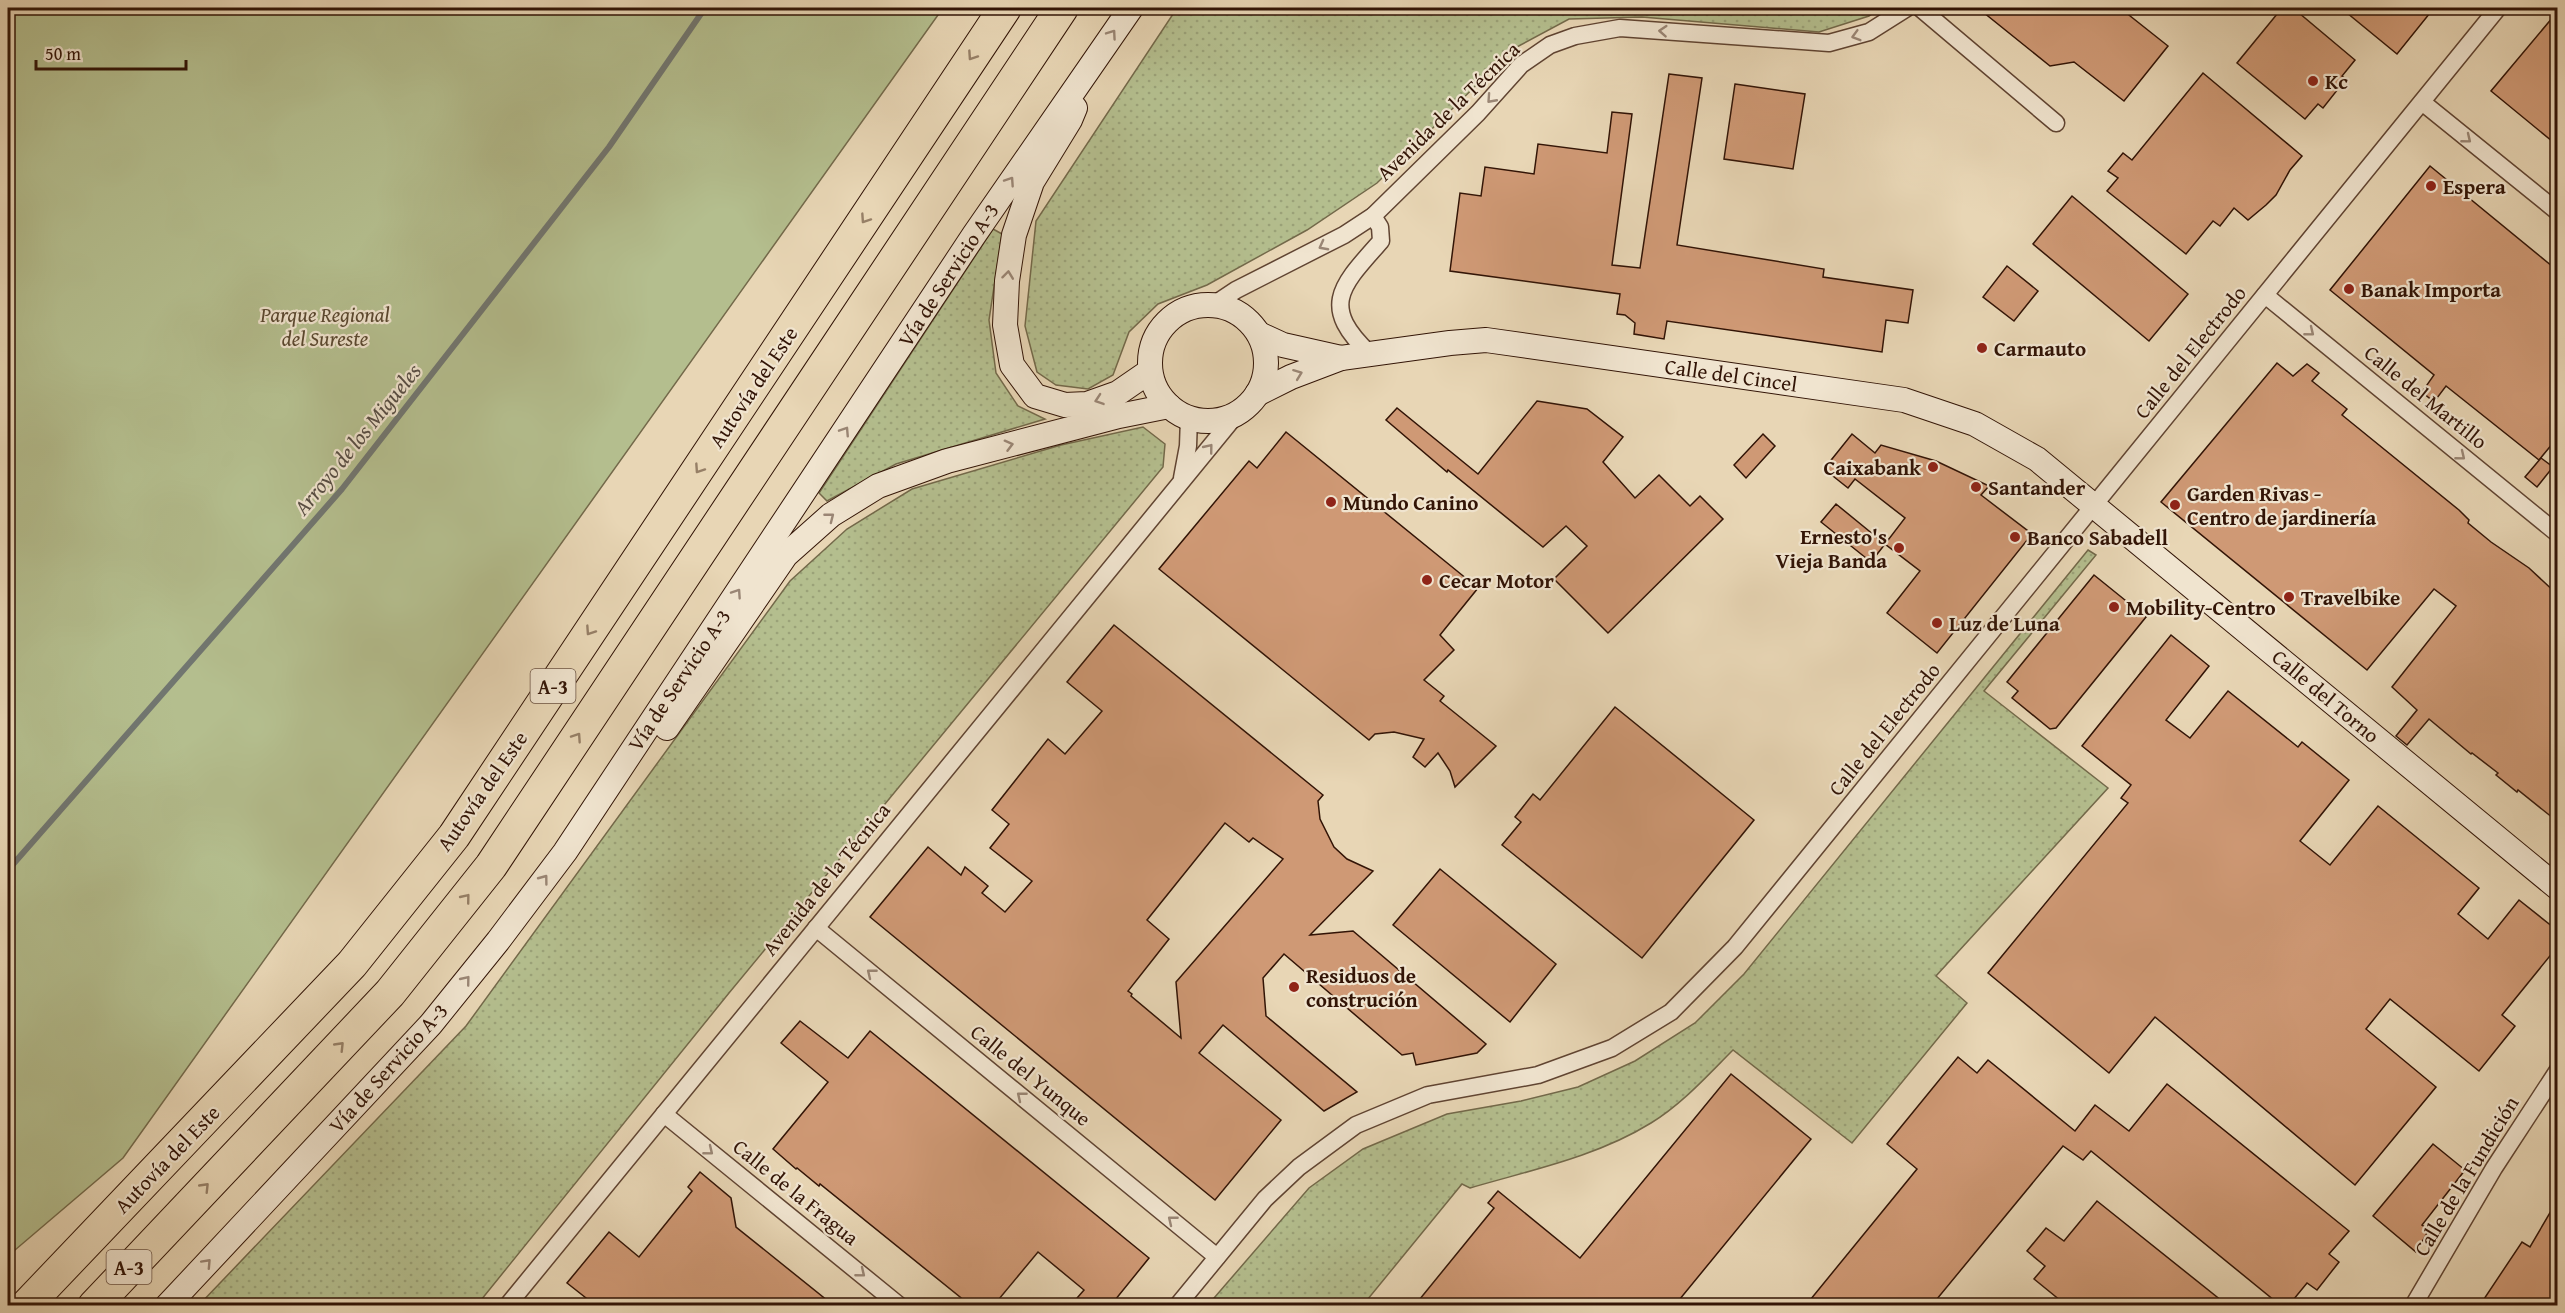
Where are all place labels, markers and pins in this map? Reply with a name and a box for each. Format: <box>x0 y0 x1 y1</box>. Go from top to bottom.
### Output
place label: Kc <box>2325 66 2348 97</box>
marker: Kc <box>2306 74 2320 88</box>
place label: Espera <box>2443 171 2506 202</box>
marker: Espera <box>2424 179 2438 193</box>
place label: Banak Importa <box>2361 274 2501 305</box>
marker: Banak Importa <box>2342 282 2356 296</box>
place label: Carmauto <box>1994 333 2086 364</box>
marker: Carmauto <box>1975 341 1989 355</box>
place label: Caixabank <box>1823 452 1922 483</box>
marker: Caixabank <box>1926 460 1940 474</box>
place label: Santander <box>1988 472 2086 503</box>
place label: Garden Rivas - Centro de jardinería <box>2187 478 2377 533</box>
marker: Santander <box>1969 480 1983 494</box>
place label: Mundo Canino <box>1343 487 1479 518</box>
marker: Mundo Canino <box>1324 495 1338 509</box>
marker: Garden Rivas - Centro de jardinería <box>2168 498 2182 512</box>
place label: Ernesto's Vieja Banda <box>1775 521 1887 576</box>
place label: Banco Sabadell <box>2027 522 2169 553</box>
marker: Banco Sabadell <box>2008 530 2022 544</box>
marker: Ernesto's Vieja Banda <box>1892 541 1906 555</box>
place label: Cecar Motor <box>1439 565 1554 596</box>
marker: Cecar Motor <box>1420 573 1434 587</box>
place label: Travelbike <box>2301 582 2400 613</box>
marker: Travelbike <box>2282 590 2296 604</box>
place label: Mobility-Centro <box>2126 592 2276 623</box>
marker: Mobility-Centro <box>2107 600 2121 614</box>
place label: Luz de Luna <box>1949 608 2060 639</box>
marker: Luz de Luna <box>1930 616 1944 630</box>
place label: Residuos de construción <box>1306 960 1418 1015</box>
marker: Residuos de construción <box>1287 980 1301 994</box>

